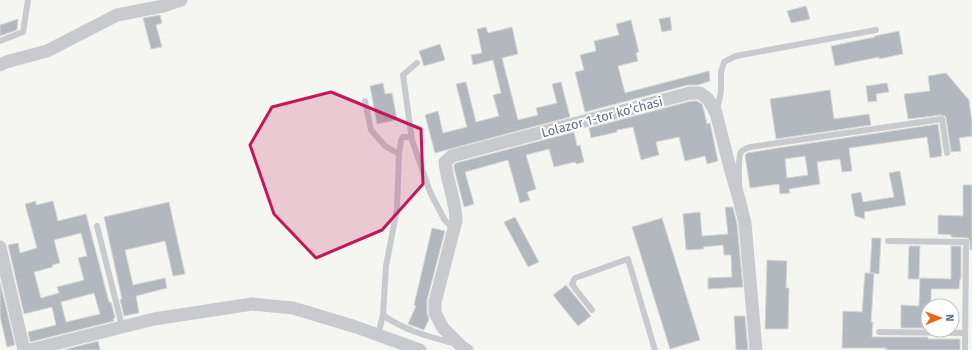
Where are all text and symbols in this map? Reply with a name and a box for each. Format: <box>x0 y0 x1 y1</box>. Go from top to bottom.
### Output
street label: Lolazor 1-tor ko‘chasi <box>540 94 664 140</box>
north arrow <box>920 298 960 338</box>
text: N <box>943 314 956 322</box>

